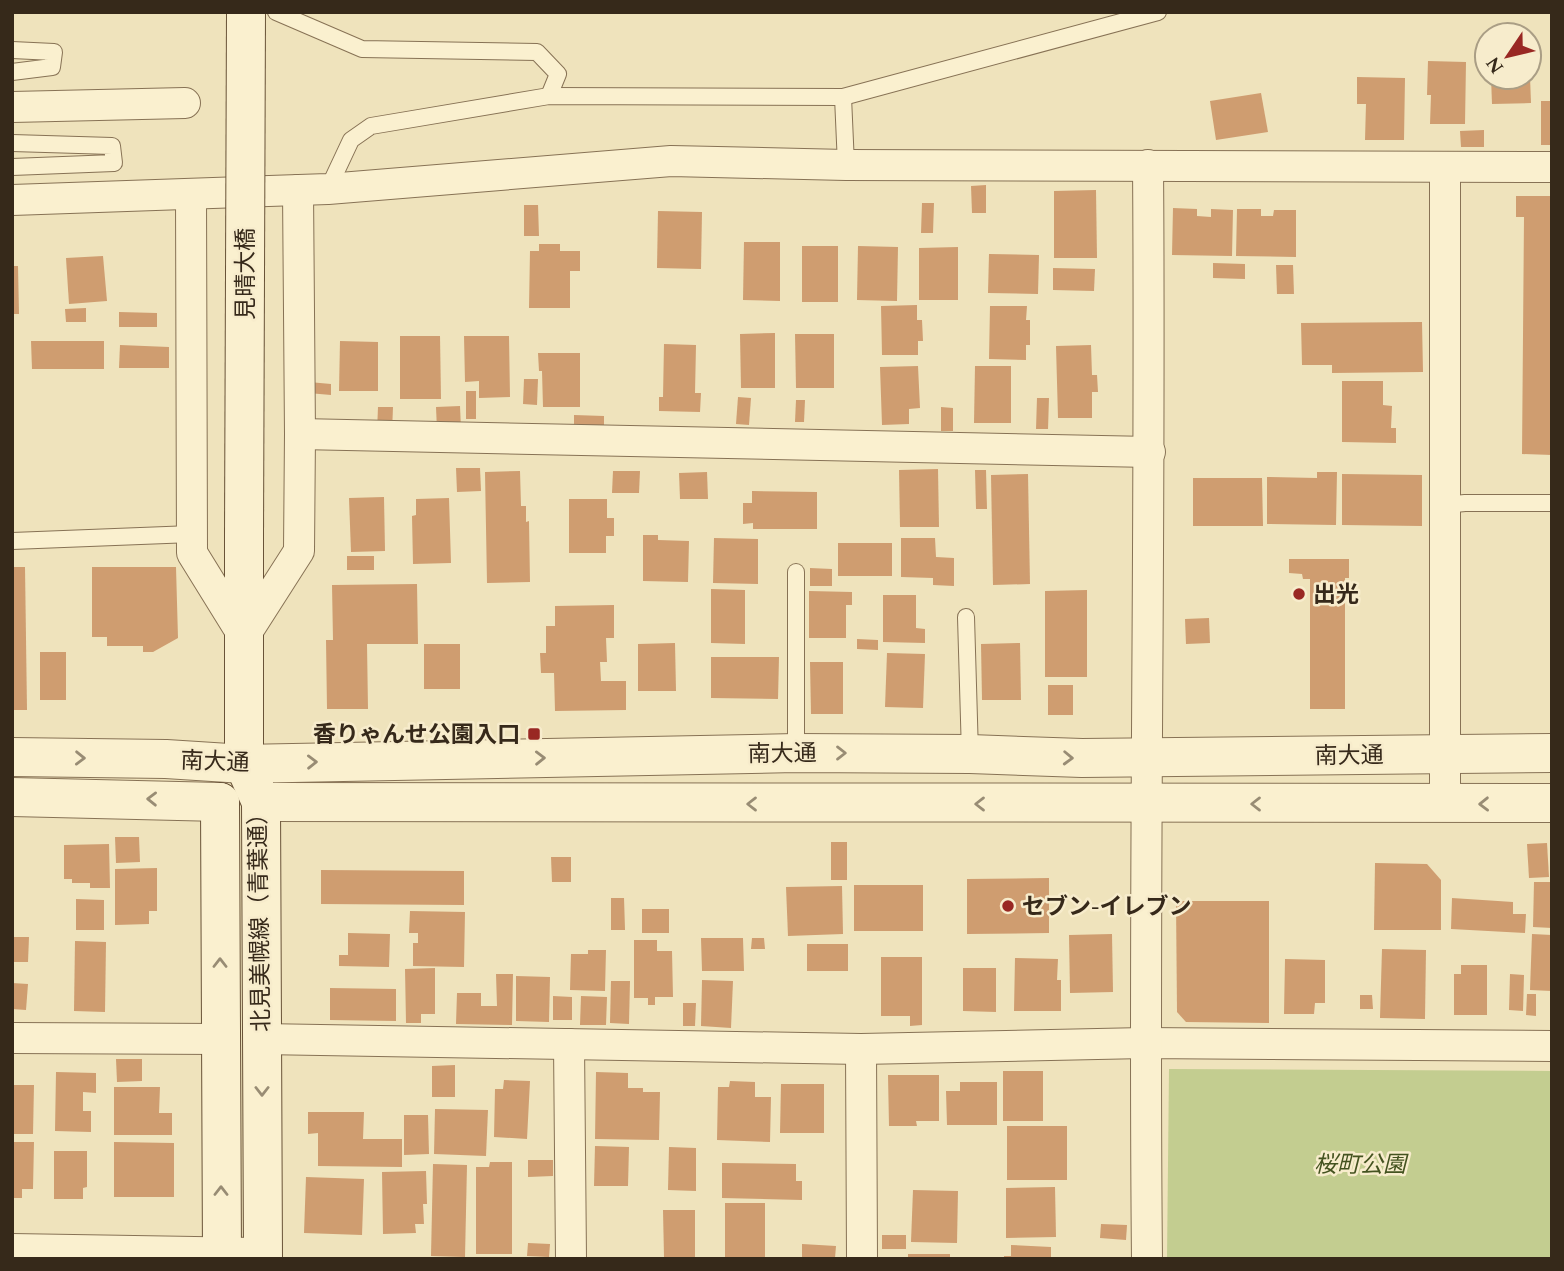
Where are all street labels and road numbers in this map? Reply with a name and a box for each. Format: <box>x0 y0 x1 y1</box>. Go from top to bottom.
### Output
street label: 見晴大橋 <box>229 228 264 320</box>
street label: 南大通 <box>747 736 817 773</box>
street label: 南大通 <box>1314 738 1384 775</box>
street label: 南大通 <box>180 744 250 781</box>
street label: 北見美幌線（青葉通） <box>241 802 280 1032</box>

